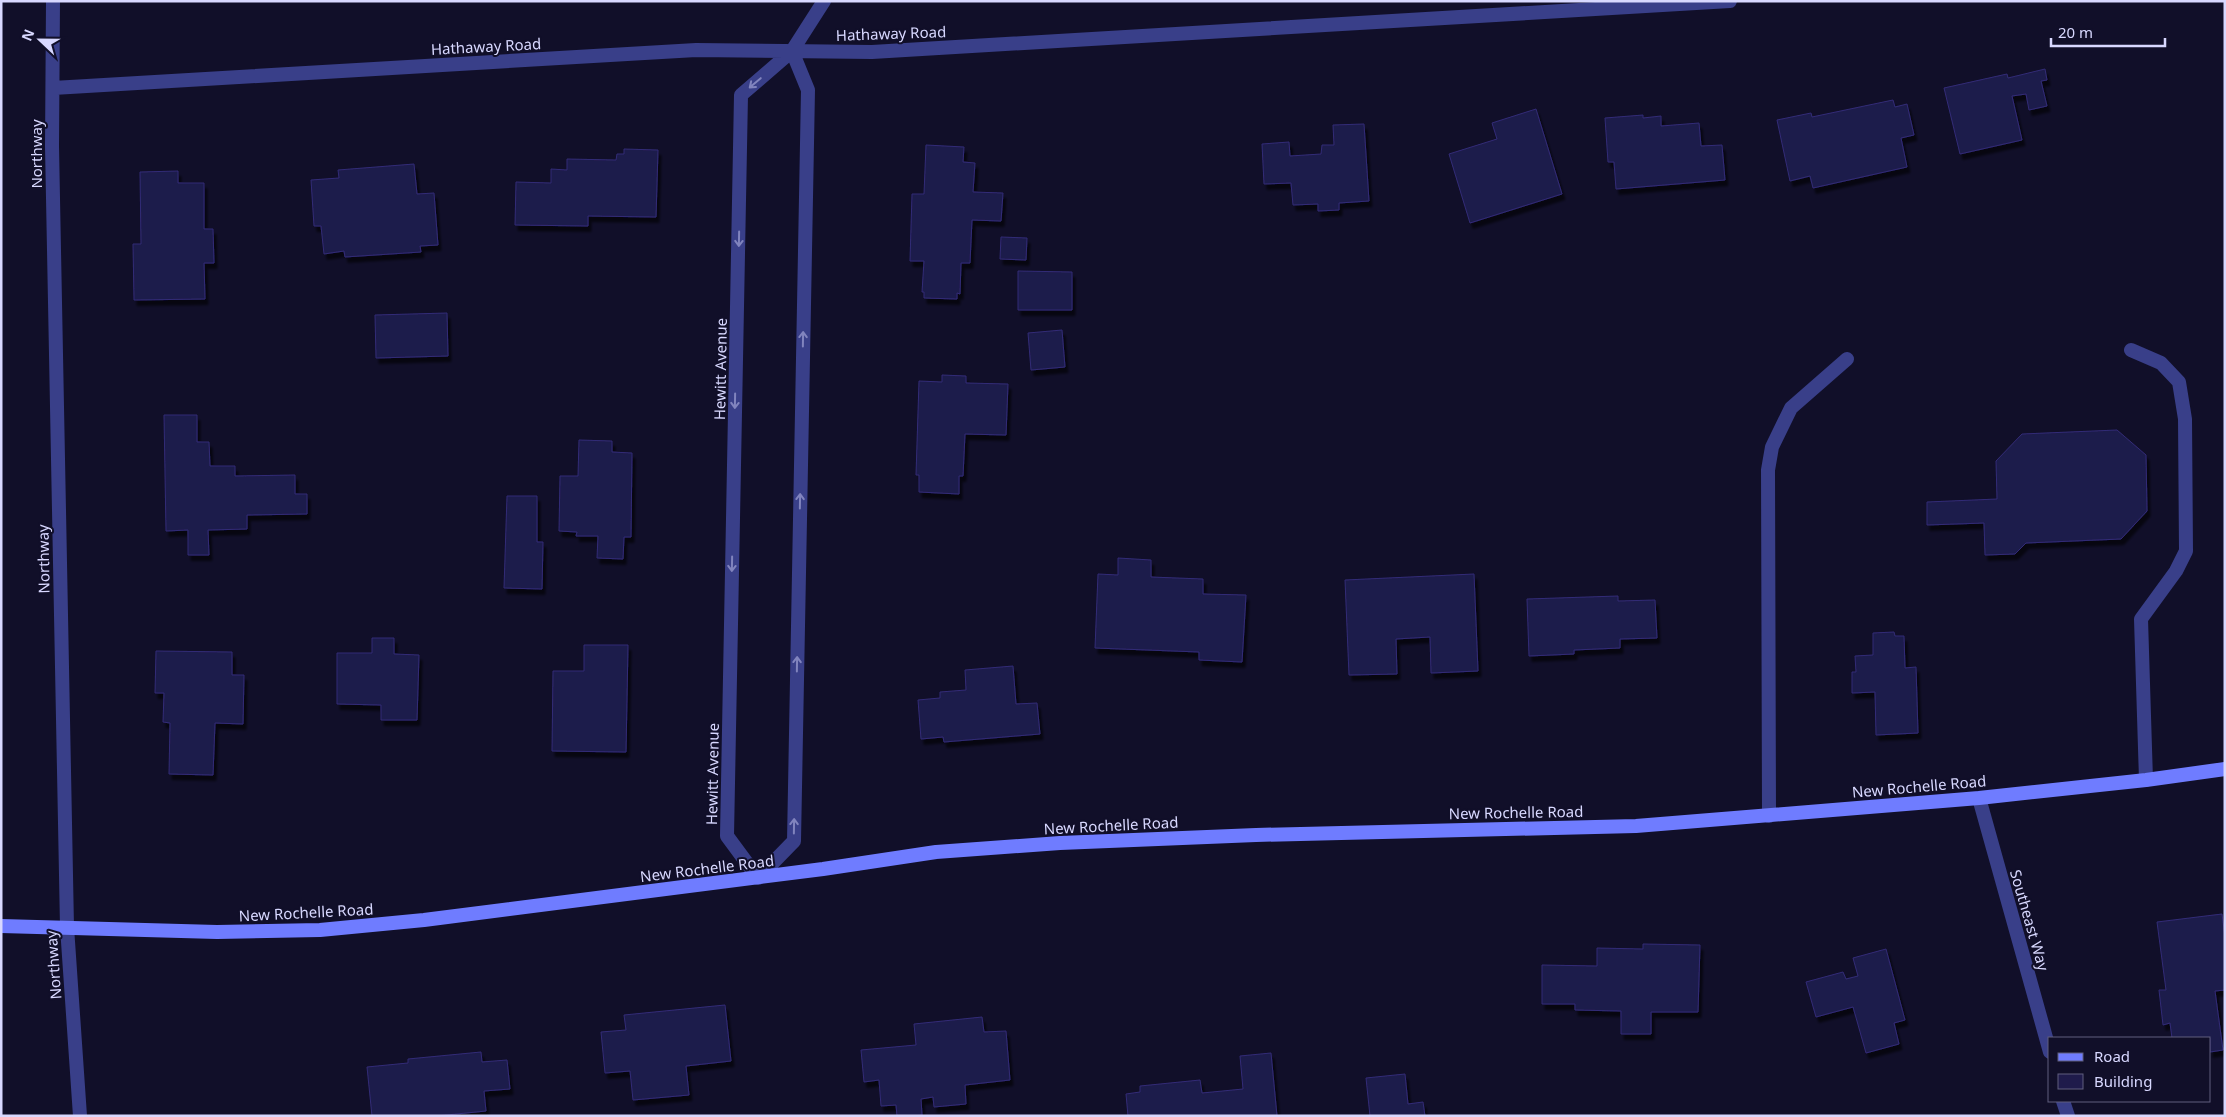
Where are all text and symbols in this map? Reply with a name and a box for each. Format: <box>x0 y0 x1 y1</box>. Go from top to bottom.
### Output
north arrow <box>15 15 65 65</box>
scale bar <box>2051 15 2165 47</box>
street label: Hathaway Road <box>835 21 947 45</box>
text: 20 m <box>2058 22 2093 42</box>
text: N <box>17 26 38 44</box>
street label: Hathaway Road <box>430 33 542 59</box>
one-way arrow <box>749 77 762 88</box>
street label: Northway <box>26 119 46 189</box>
one-way arrow <box>734 231 743 247</box>
street label: Hewitt Avenue <box>709 318 731 420</box>
one-way arrow <box>798 331 808 347</box>
one-way arrow <box>731 393 740 409</box>
one-way arrow <box>795 493 805 510</box>
street label: Northway <box>32 524 54 594</box>
one-way arrow <box>727 556 737 572</box>
one-way arrow <box>792 656 802 672</box>
street label: Hewitt Avenue <box>701 723 723 825</box>
street label: New Rochelle Road <box>1851 770 1987 802</box>
street label: New Rochelle Road <box>1448 801 1584 823</box>
street label: New Rochelle Road <box>1043 811 1179 839</box>
one-way arrow <box>789 818 799 834</box>
street label: New Rochelle Road <box>639 850 775 886</box>
street label: Southeast Way <box>2006 867 2054 973</box>
street label: New Rochelle Road <box>238 898 374 926</box>
street label: Northway <box>41 929 65 1000</box>
legend <box>2048 1037 2211 1102</box>
text: Road <box>2094 1046 2130 1066</box>
text: Building <box>2094 1071 2152 1091</box>

